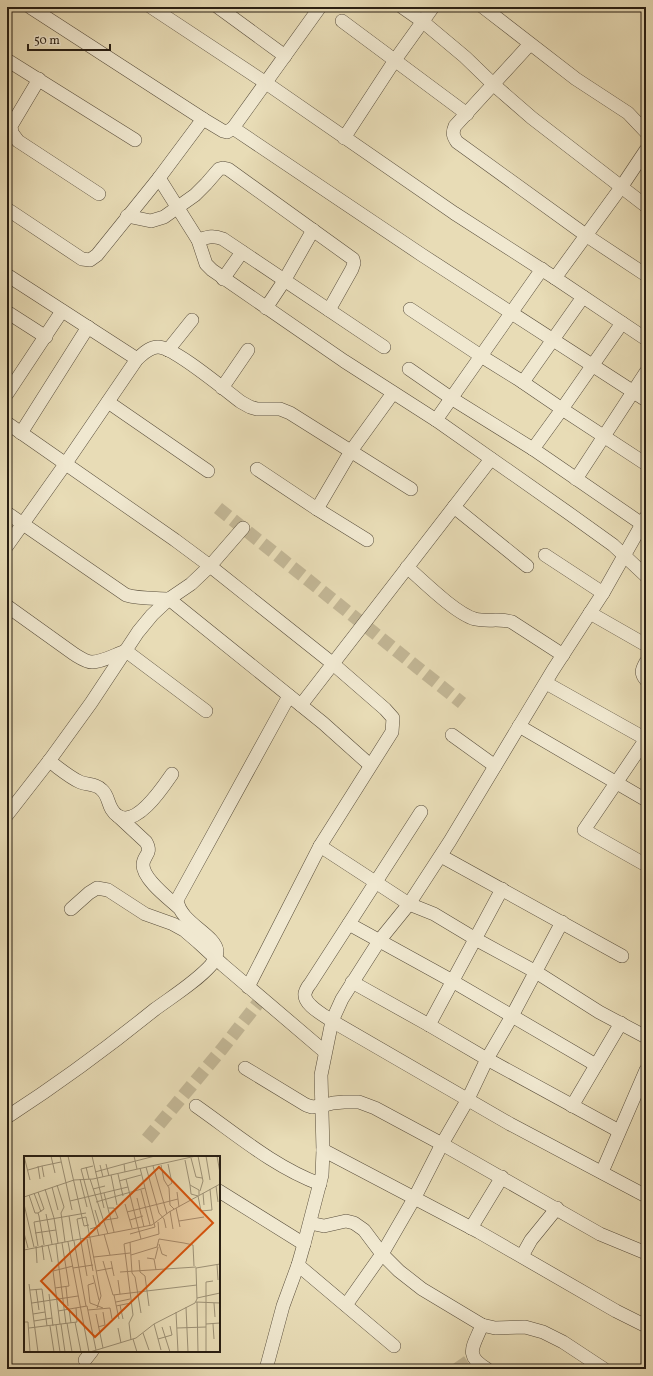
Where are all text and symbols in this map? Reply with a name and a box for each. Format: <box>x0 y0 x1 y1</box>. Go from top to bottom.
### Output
scale bar <box>28 26 110 52</box>
text: 50 m <box>34 33 60 49</box>
inset map <box>24 1156 220 1352</box>

